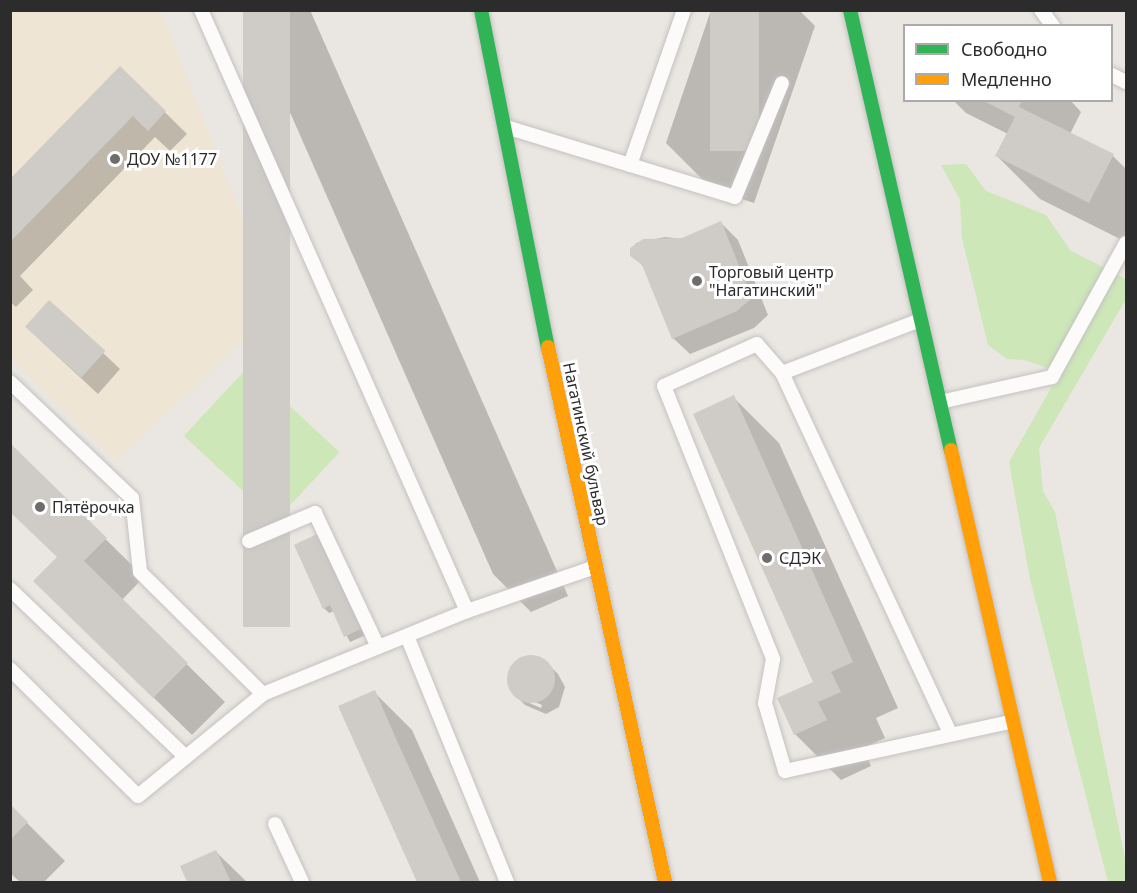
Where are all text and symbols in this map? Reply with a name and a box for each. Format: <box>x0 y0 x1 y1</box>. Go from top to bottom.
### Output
legend <box>903 24 1113 102</box>
text: Свободно <box>961 37 1047 61</box>
text: Медленно <box>961 67 1052 91</box>
place label: ДОУ №1177 <box>127 149 217 169</box>
marker: ДОУ №1177 <box>108 152 122 166</box>
place label: Торговый центр "Нагатинский" <box>709 262 834 300</box>
marker: Торговый центр "Нагатинский" <box>690 274 704 288</box>
street label: Нагатинский бульвар <box>559 361 613 527</box>
place label: Пятёрочка <box>52 497 135 517</box>
marker: Пятёрочка <box>33 500 47 514</box>
place label: СДЭК <box>779 548 821 568</box>
marker: СДЭК <box>760 551 774 565</box>

